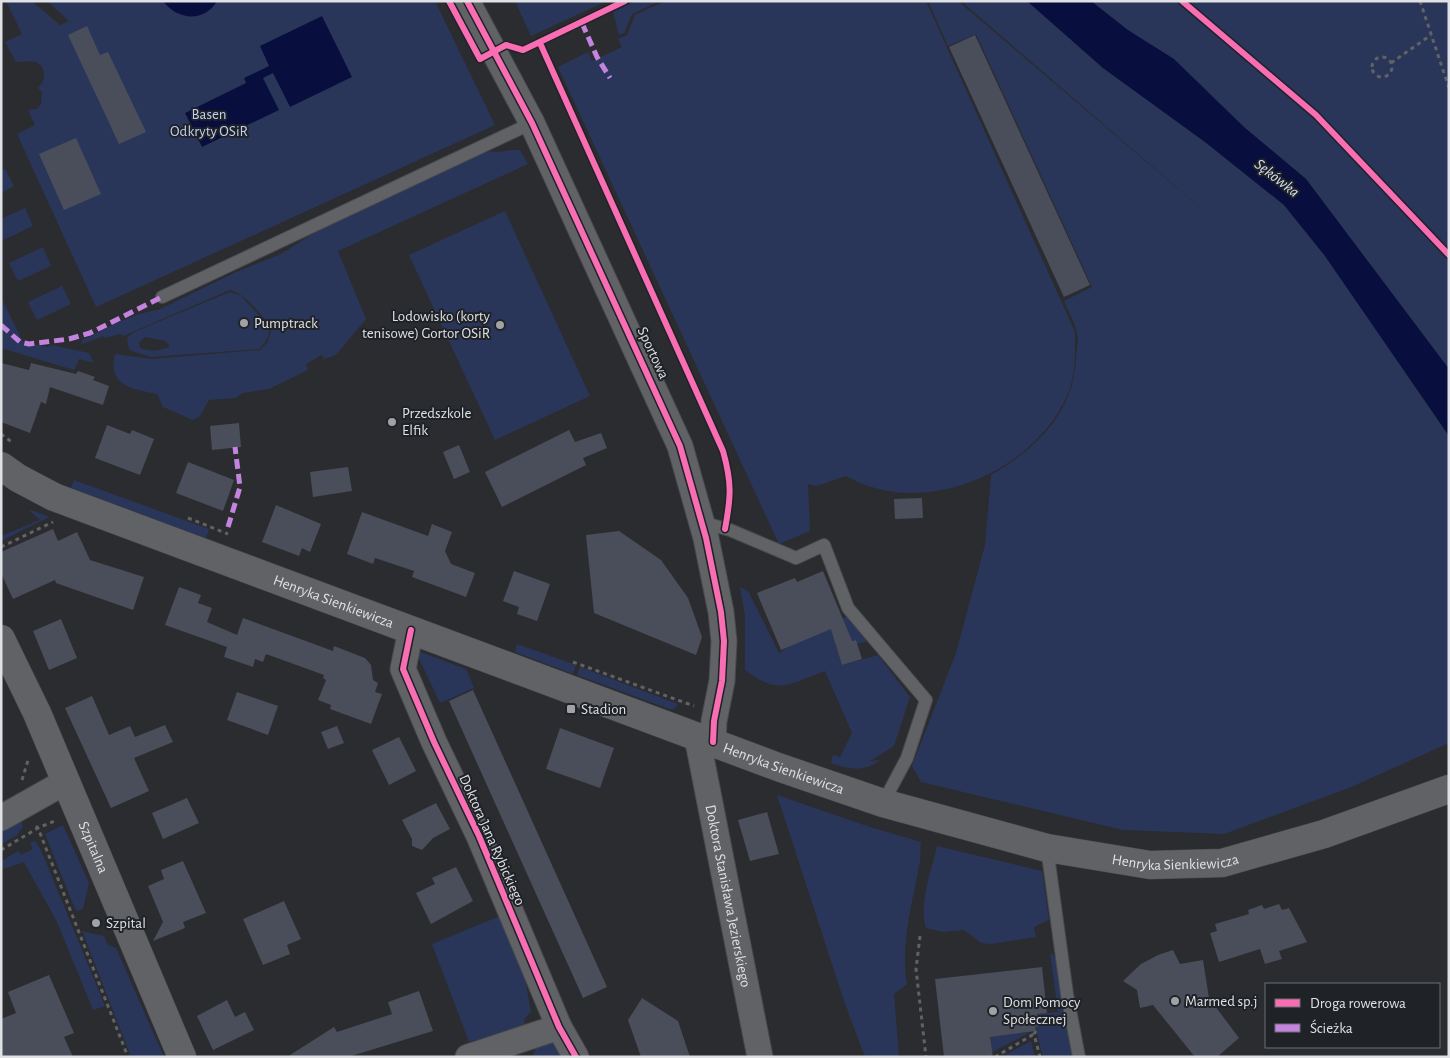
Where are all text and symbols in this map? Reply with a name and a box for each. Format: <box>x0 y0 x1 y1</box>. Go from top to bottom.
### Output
park label: Basen Odkryty OSiR <box>170 107 248 139</box>
water label: Sękówka <box>1252 156 1302 200</box>
place label: Lodowisko (korty tenisowe) Gortor OSiR <box>362 309 491 341</box>
place label: Pumptrack <box>254 316 318 331</box>
marker: Pumptrack <box>238 317 250 329</box>
marker: Lodowisko (korty tenisowe) Gortor OSiR <box>494 319 506 331</box>
street label: Sportowa <box>635 325 672 381</box>
place label: Przedszkole Elfik <box>402 406 471 438</box>
marker: Przedszkole Elfik <box>386 416 398 428</box>
street label: Henryka Sienkiewicza <box>271 572 396 631</box>
place label: Stadion <box>581 702 626 717</box>
marker: Stadion <box>565 703 577 715</box>
street label: Henryka Sienkiewicza <box>721 740 846 797</box>
street label: Doktora Jana Rybickiego <box>456 772 528 908</box>
street label: Doktora Stanisława Jezierskiego <box>703 803 754 989</box>
street label: Szpitalna <box>76 819 111 875</box>
street label: Henryka Sienkiewicza <box>1111 851 1240 873</box>
place label: Szpital <box>106 916 146 931</box>
marker: Szpital <box>90 917 102 929</box>
legend <box>1265 983 1440 1048</box>
place label: Marmed sp.j <box>1185 994 1257 1009</box>
place label: Dom Pomocy Społecznej <box>1003 995 1081 1027</box>
marker: Marmed sp.j <box>1169 995 1181 1007</box>
text: Droga rowerowa <box>1310 996 1406 1011</box>
marker: Dom Pomocy Społecznej <box>987 1005 999 1017</box>
text: Ścieżka <box>1310 1019 1353 1036</box>

